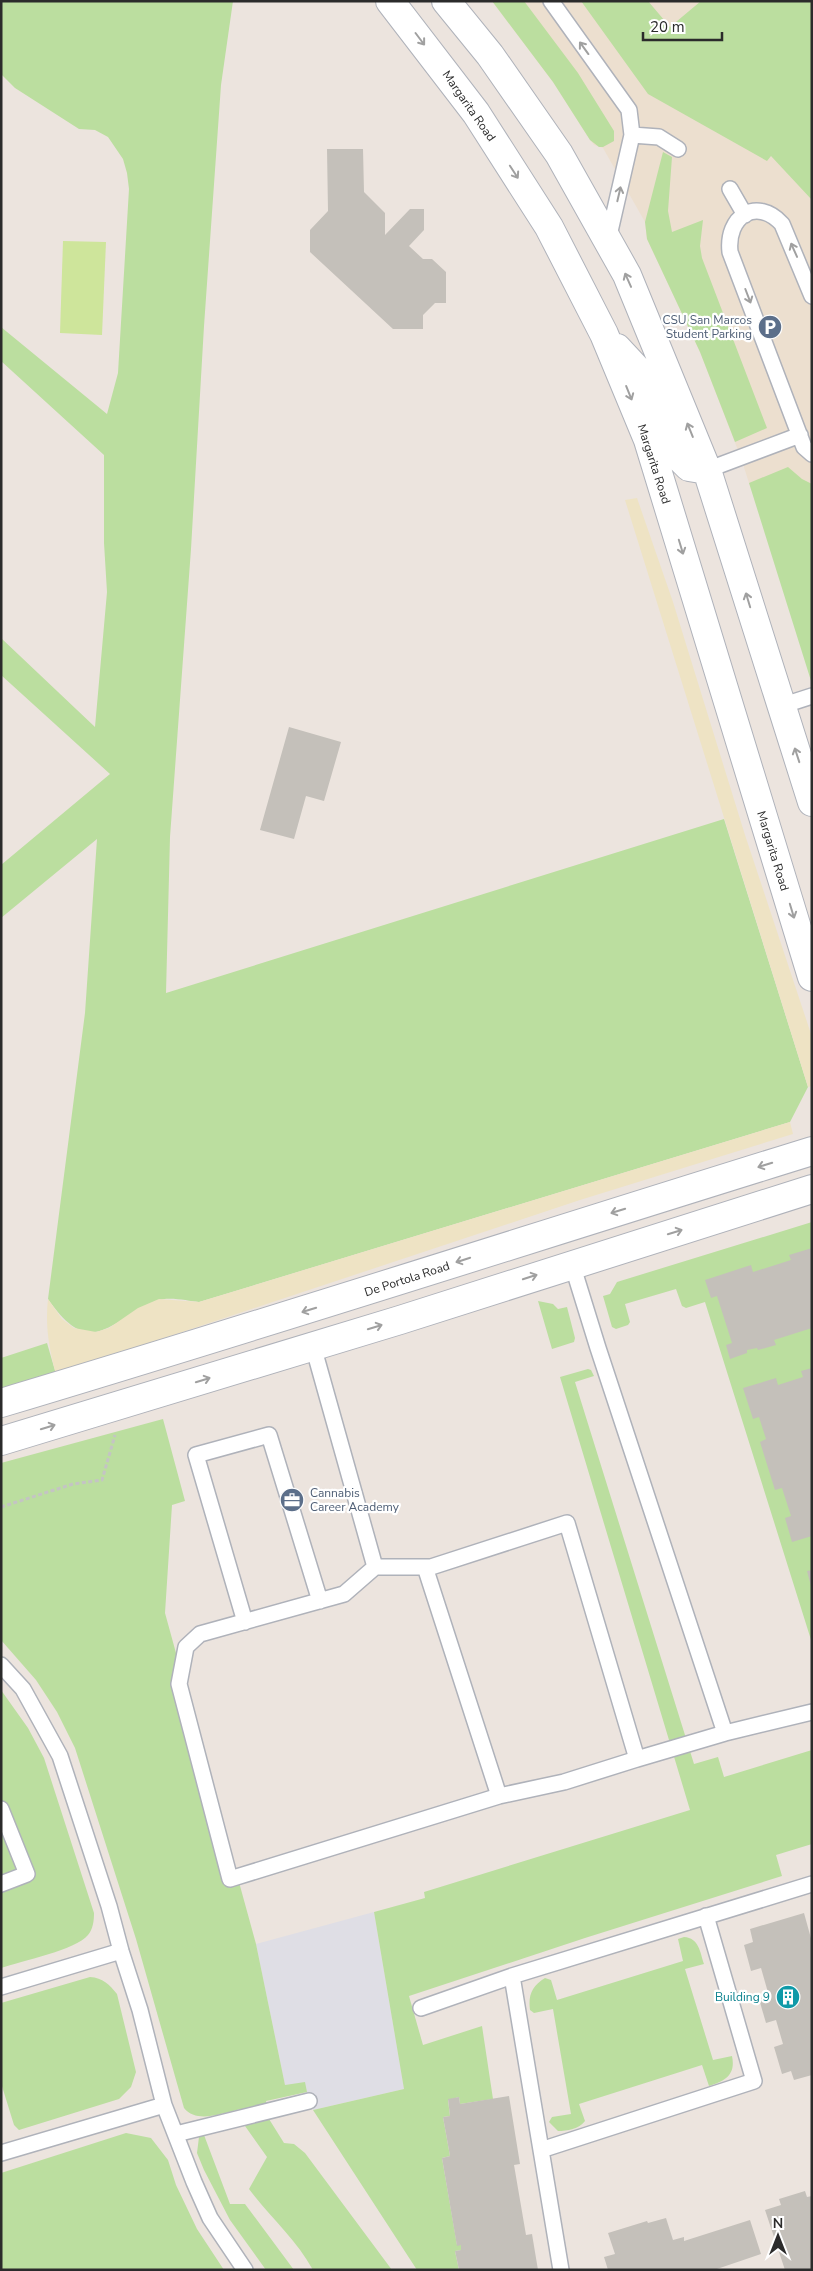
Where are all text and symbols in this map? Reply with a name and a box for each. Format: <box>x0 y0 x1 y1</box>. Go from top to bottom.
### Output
scale bar <box>643 10 722 42</box>
text: 20 m <box>650 17 685 37</box>
one-way arrow <box>415 32 425 46</box>
one-way arrow <box>579 41 589 55</box>
street label: Margarita Road <box>439 67 499 145</box>
one-way arrow <box>508 165 519 179</box>
one-way arrow <box>615 187 624 203</box>
one-way arrow <box>788 243 798 258</box>
one-way arrow <box>623 273 633 288</box>
one-way arrow <box>744 288 753 303</box>
place label: CSU San Marcos Student Parking <box>663 312 752 342</box>
parking icon: CSU San Marcos Student Parking <box>757 314 783 340</box>
one-way arrow <box>625 385 634 400</box>
street label: Margarita Road <box>634 422 674 506</box>
one-way arrow <box>685 423 695 438</box>
one-way arrow <box>676 539 686 555</box>
one-way arrow <box>743 593 752 609</box>
one-way arrow <box>792 748 801 763</box>
street label: Margarita Road <box>753 809 793 893</box>
one-way arrow <box>787 903 797 919</box>
one-way arrow <box>758 1161 774 1171</box>
one-way arrow <box>610 1206 626 1216</box>
one-way arrow <box>667 1226 683 1236</box>
one-way arrow <box>456 1256 472 1266</box>
street label: De Portola Road <box>362 1258 452 1300</box>
one-way arrow <box>522 1272 538 1282</box>
one-way arrow <box>301 1305 317 1315</box>
one-way arrow <box>367 1322 383 1332</box>
one-way arrow <box>195 1374 211 1384</box>
one-way arrow <box>40 1422 56 1432</box>
place label: Cannabis Career Academy <box>310 1485 400 1515</box>
office icon: Cannabis Career Academy <box>279 1487 305 1513</box>
building icon: Building 9 <box>775 1984 801 2010</box>
place label: Building 9 <box>715 1989 770 2005</box>
north arrow <box>753 2211 803 2261</box>
text: N <box>773 2214 783 2233</box>

